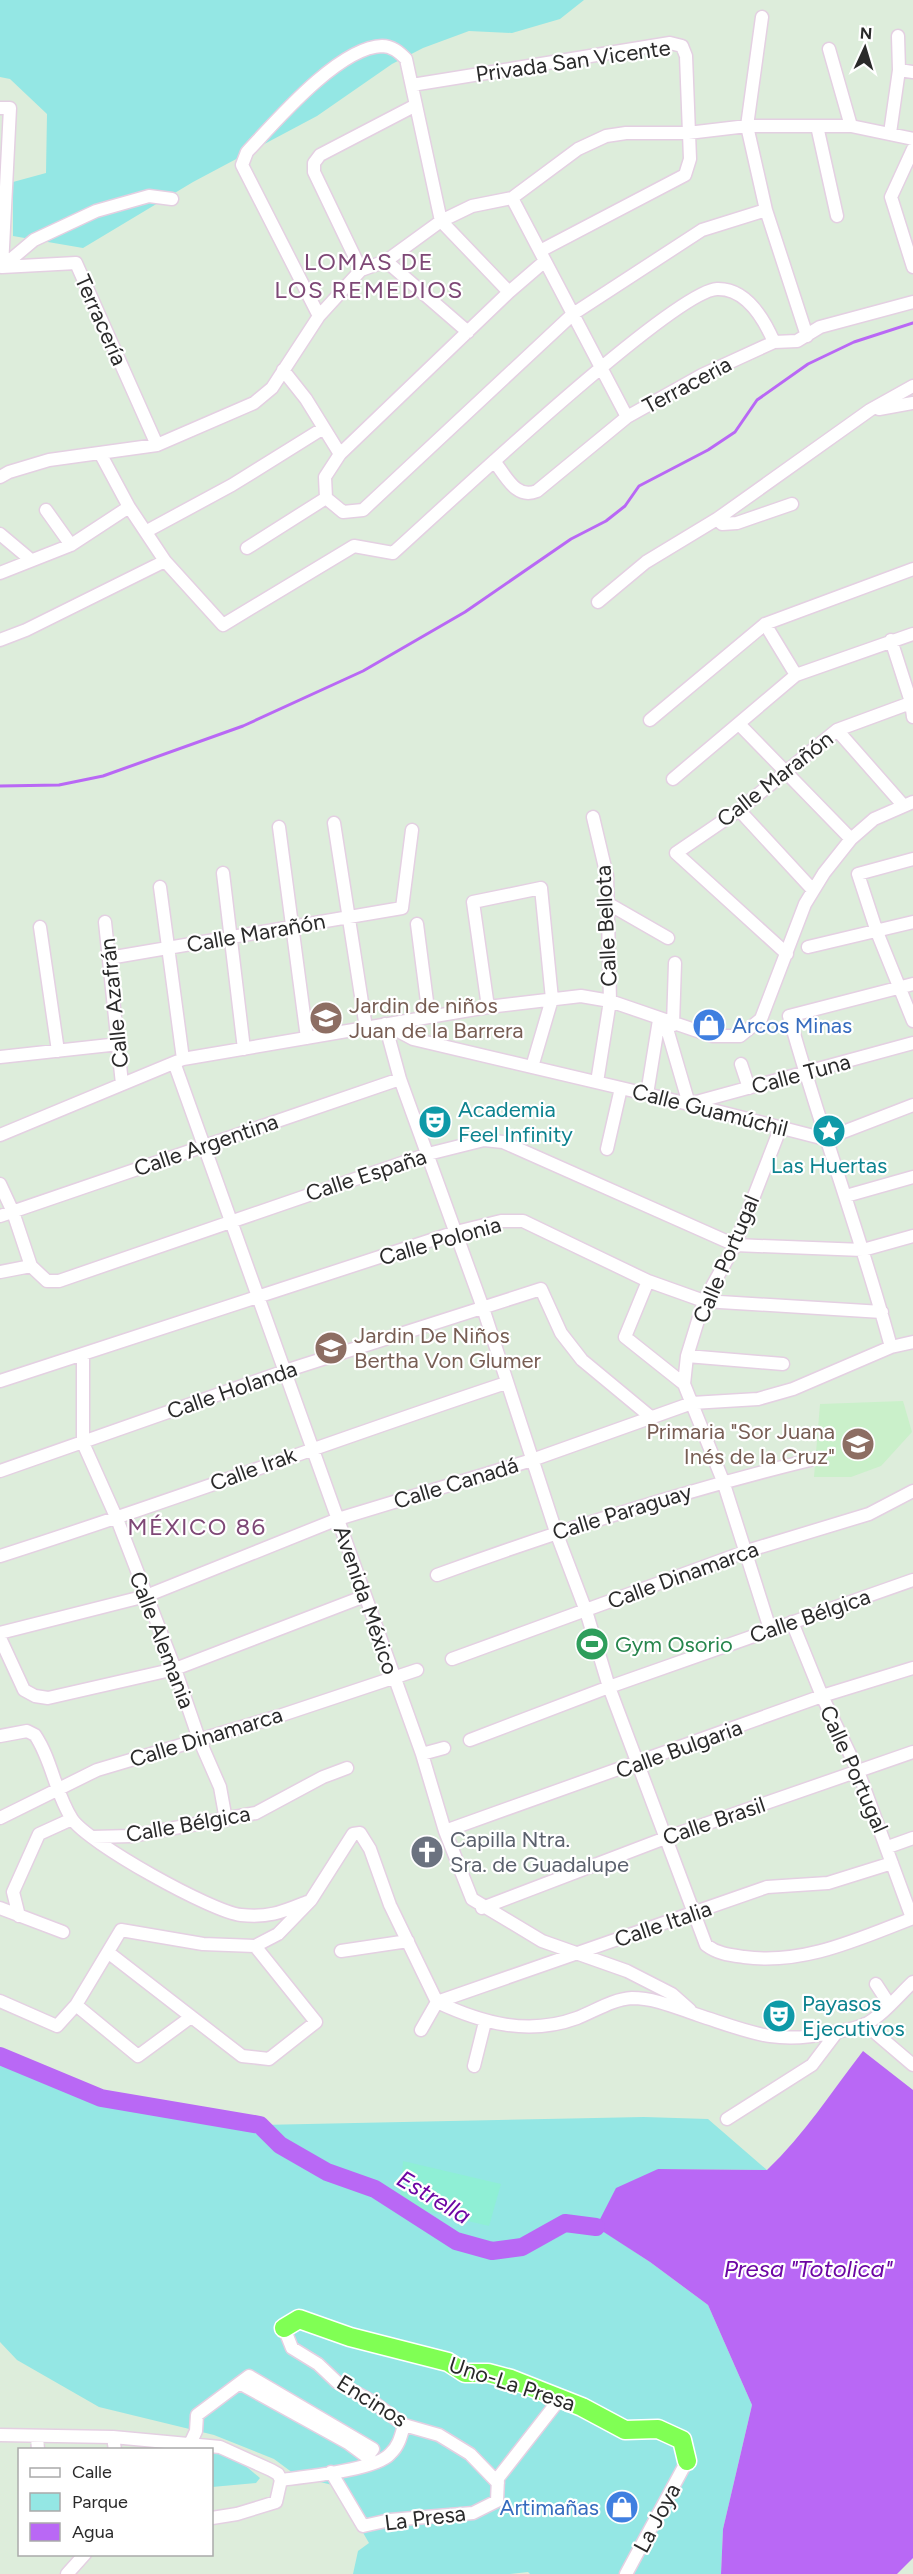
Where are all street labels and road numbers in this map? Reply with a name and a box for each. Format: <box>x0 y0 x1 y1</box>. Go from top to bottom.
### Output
street label: Privada San Vicente <box>474 34 672 88</box>
street label: Terracería <box>69 270 133 370</box>
street label: Terraceria <box>638 350 736 420</box>
street label: Calle Marañón <box>712 725 838 833</box>
street label: Calle Bellota <box>589 865 623 987</box>
street label: Calle Marañón <box>185 908 327 958</box>
street label: Calle Azafrán <box>94 937 134 1069</box>
street label: Calle Tuna <box>749 1048 853 1100</box>
street label: Calle Guamúchil <box>629 1078 791 1142</box>
street label: Calle Argentina <box>130 1108 282 1182</box>
street label: Calle España <box>302 1143 430 1207</box>
street label: Calle Portugal <box>687 1191 765 1327</box>
street label: Calle Polonia <box>376 1211 504 1271</box>
street label: Calle Holanda <box>163 1355 301 1425</box>
street label: Calle Irak <box>206 1441 300 1497</box>
street label: Calle Canadá <box>390 1451 522 1515</box>
street label: Calle Paraguay <box>549 1478 695 1546</box>
street label: Avenida México <box>328 1522 404 1678</box>
street label: Calle Dinamarca <box>604 1535 762 1615</box>
street label: Calle Alemania <box>124 1568 200 1712</box>
street label: Calle Bélgica <box>746 1583 874 1649</box>
street label: Calle Dinamarca <box>126 1701 286 1773</box>
street label: Calle Portugal <box>814 1701 894 1837</box>
street label: Calle Bulgaria <box>612 1714 746 1784</box>
street label: Calle Brasil <box>659 1791 769 1851</box>
street label: Calle Bélgica <box>124 1800 252 1848</box>
street label: Calle Italia <box>611 1895 715 1953</box>
street label: Uno-La Presa <box>445 2351 579 2417</box>
street label: Encinos <box>332 2369 412 2433</box>
street label: La Joya <box>628 2479 686 2557</box>
street label: La Presa <box>383 2500 467 2536</box>

